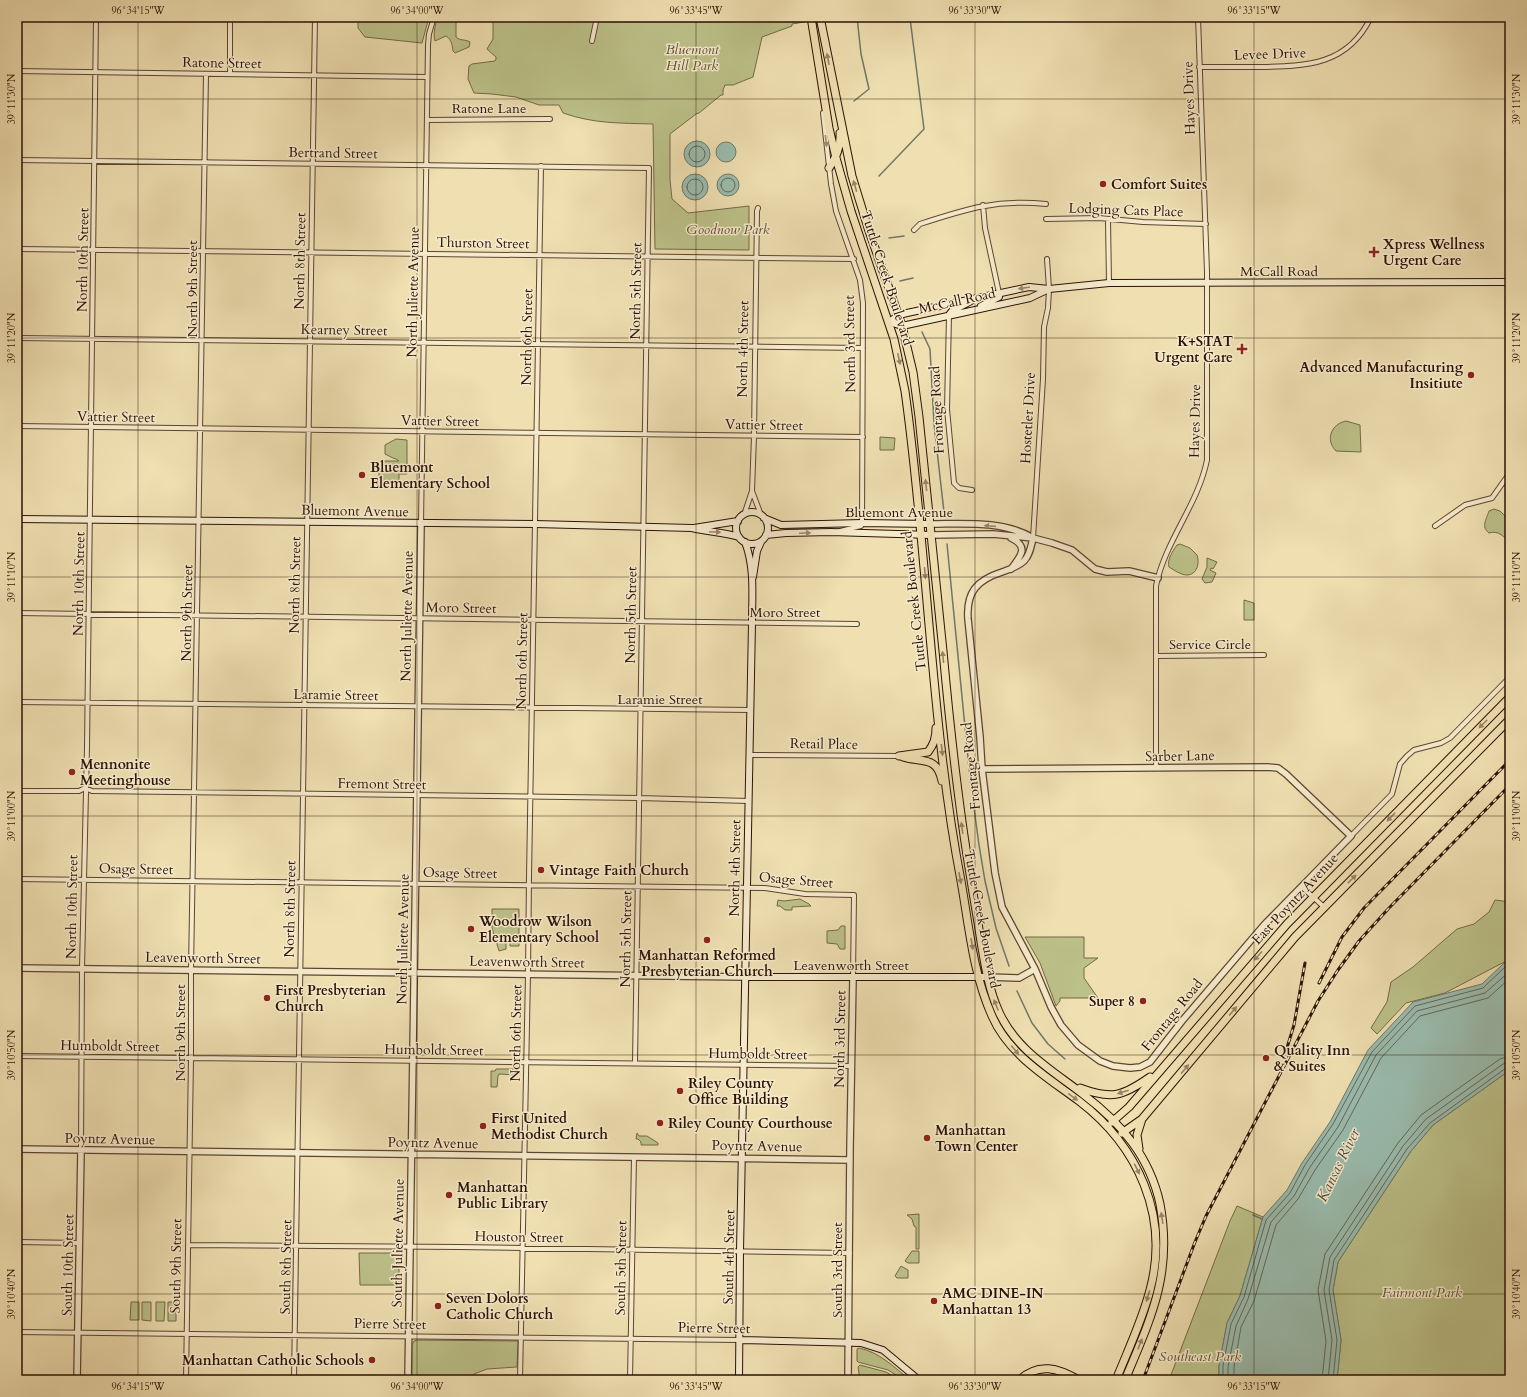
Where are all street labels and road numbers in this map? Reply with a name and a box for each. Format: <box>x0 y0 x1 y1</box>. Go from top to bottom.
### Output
street label: Levee Drive <box>1234 43 1306 65</box>
street label: Ratone Street <box>182 53 262 73</box>
street label: Hayes Drive <box>1178 61 1200 135</box>
street label: Ratone Lane <box>452 99 526 118</box>
street label: Bertrand Street <box>288 143 378 163</box>
street label: Lodging Cats Place <box>1068 198 1184 222</box>
street label: North 10th Street <box>73 207 93 312</box>
street label: Tuttle Creek Boulevard <box>856 208 918 348</box>
street label: North 8th Street <box>290 212 310 310</box>
street label: North Juliette Avenue <box>402 226 424 358</box>
street label: Thurston Street <box>436 233 530 253</box>
street label: North 9th Street <box>183 240 202 338</box>
street label: North 5th Street <box>626 242 646 340</box>
street label: McCall Road <box>1240 262 1319 281</box>
street label: McCall Road <box>917 283 998 318</box>
street label: North 6th Street <box>517 288 537 386</box>
street label: North 3rd Street <box>840 294 860 393</box>
street label: North 4th Street <box>733 300 753 398</box>
street label: Kearney Street <box>300 320 388 340</box>
street label: Frontage Road <box>925 365 949 454</box>
street label: Hostetler Drive <box>1016 372 1040 464</box>
street label: Hayes Drive <box>1185 384 1205 458</box>
street label: Vattier Street <box>77 407 156 427</box>
street label: Vattier Street <box>401 411 480 431</box>
street label: Vattier Street <box>725 415 804 435</box>
street label: Bluemont Avenue <box>301 501 409 521</box>
street label: Bluemont Avenue <box>845 503 953 522</box>
street label: Tuttle Creek Boulevard <box>897 530 931 672</box>
street label: North 10th Street <box>69 531 89 636</box>
street label: North 8th Street <box>285 536 305 634</box>
street label: North Juliette Avenue <box>396 550 418 682</box>
street label: North 9th Street <box>177 564 197 662</box>
street label: North 5th Street <box>621 566 641 664</box>
street label: Moro Street <box>425 598 497 618</box>
street label: Moro Street <box>750 603 821 622</box>
street label: North 6th Street <box>512 612 532 710</box>
street label: Service Circle <box>1169 635 1251 654</box>
street label: Laramie Street <box>293 685 379 705</box>
street label: Laramie Street <box>617 690 703 709</box>
street label: Frontage Road <box>957 721 985 811</box>
street label: Retail Place <box>790 734 858 754</box>
street label: Sarber Lane <box>1145 746 1215 766</box>
street label: Fremont Street <box>338 774 427 794</box>
street label: North 4th Street <box>725 819 745 917</box>
street label: Tuttle Creek Boulevard <box>959 848 1005 990</box>
street label: East Poyntz Avenue <box>1248 849 1342 949</box>
street label: North 10th Street <box>62 854 82 959</box>
street label: Osage Street <box>99 859 174 879</box>
street label: North 8th Street <box>280 860 300 958</box>
street label: Osage Street <box>423 863 498 883</box>
street label: Osage Street <box>758 867 834 893</box>
street label: North Juliette Avenue <box>392 873 414 1005</box>
street label: North 5th Street <box>616 890 636 988</box>
street label: Leavenworth Street <box>145 947 262 969</box>
street label: Leavenworth Street <box>469 951 586 973</box>
street label: Leavenworth Street <box>793 956 909 975</box>
street label: Frontage Road <box>1137 974 1207 1055</box>
street label: North 9th Street <box>171 984 190 1082</box>
street label: North 6th Street <box>506 984 526 1082</box>
street label: North 3rd Street <box>830 989 850 1088</box>
street label: Humboldt Street <box>60 1036 160 1056</box>
street label: Humboldt Street <box>384 1040 484 1060</box>
street label: Humboldt Street <box>708 1044 808 1064</box>
street label: Poyntz Avenue <box>64 1129 156 1149</box>
street label: Poyntz Avenue <box>387 1133 479 1153</box>
street label: Poyntz Avenue <box>711 1136 803 1156</box>
street label: South Juliette Avenue <box>387 1178 409 1308</box>
street label: South 4th Street <box>719 1209 739 1305</box>
street label: South 10th Street <box>58 1213 78 1316</box>
street label: South 9th Street <box>166 1218 186 1314</box>
street label: South 8th Street <box>276 1219 296 1315</box>
street label: South 5th Street <box>611 1220 631 1316</box>
street label: South 3rd Street <box>828 1222 847 1318</box>
street label: Houston Street <box>474 1227 564 1247</box>
street label: Pierre Street <box>354 1314 427 1334</box>
street label: Pierre Street <box>678 1318 751 1338</box>

